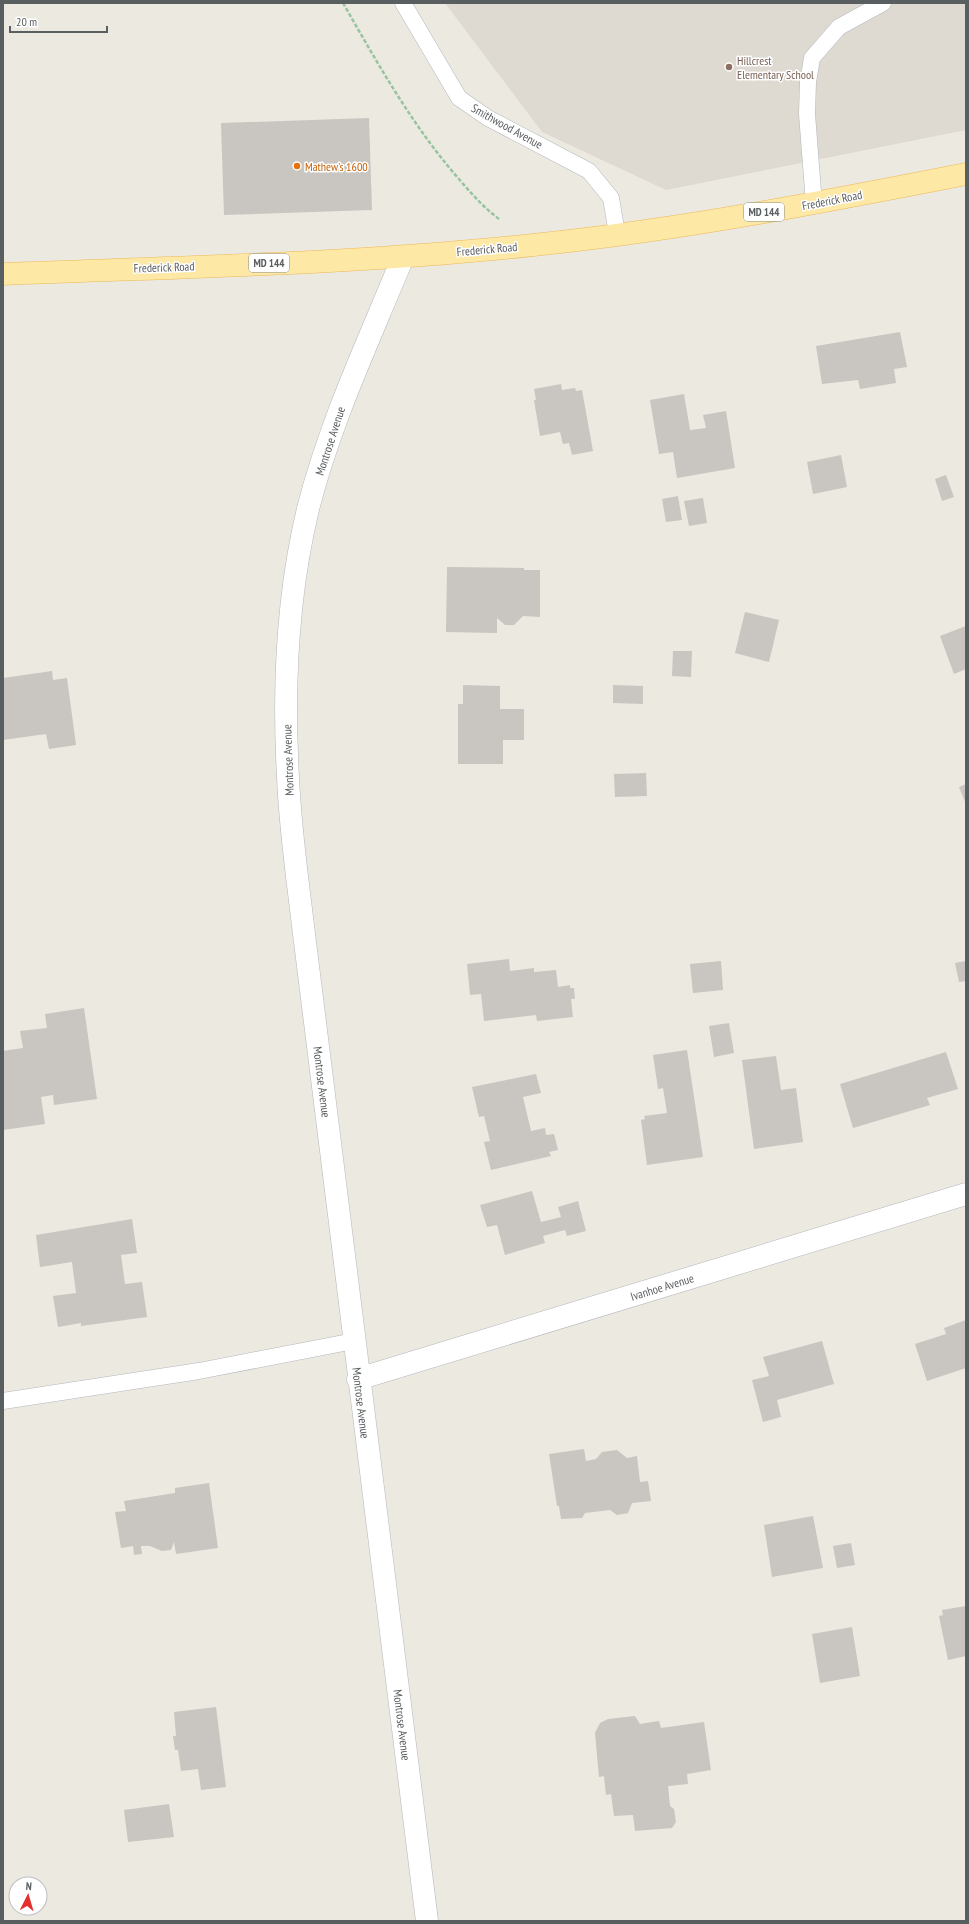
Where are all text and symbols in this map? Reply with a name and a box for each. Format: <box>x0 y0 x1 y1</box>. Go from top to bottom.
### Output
scale bar <box>10 8 107 34</box>
text: 20 m <box>16 14 37 29</box>
place label: Hillcrest Elementary School <box>737 53 814 82</box>
marker: Hillcrest Elementary School <box>724 62 734 72</box>
street label: Smithwood Avenue <box>469 100 545 152</box>
place label: Mathew's 1600 <box>305 159 368 174</box>
marker: Mathew's 1600 <box>292 161 302 171</box>
street label: Frederick Road <box>801 187 863 213</box>
road number: MD 144 <box>744 203 784 221</box>
street label: Frederick Road <box>456 239 518 259</box>
road number: MD 144 <box>249 254 289 272</box>
street label: Frederick Road <box>133 258 195 276</box>
street label: Montrose Avenue <box>312 405 348 477</box>
street label: Montrose Avenue <box>279 724 297 796</box>
street label: Montrose Avenue <box>310 1046 334 1118</box>
street label: Ivanhoe Avenue <box>628 1270 696 1304</box>
street label: Montrose Avenue <box>349 1367 373 1439</box>
street label: Montrose Avenue <box>390 1689 414 1761</box>
north arrow <box>8 1876 48 1916</box>
text: N <box>25 1879 32 1893</box>

